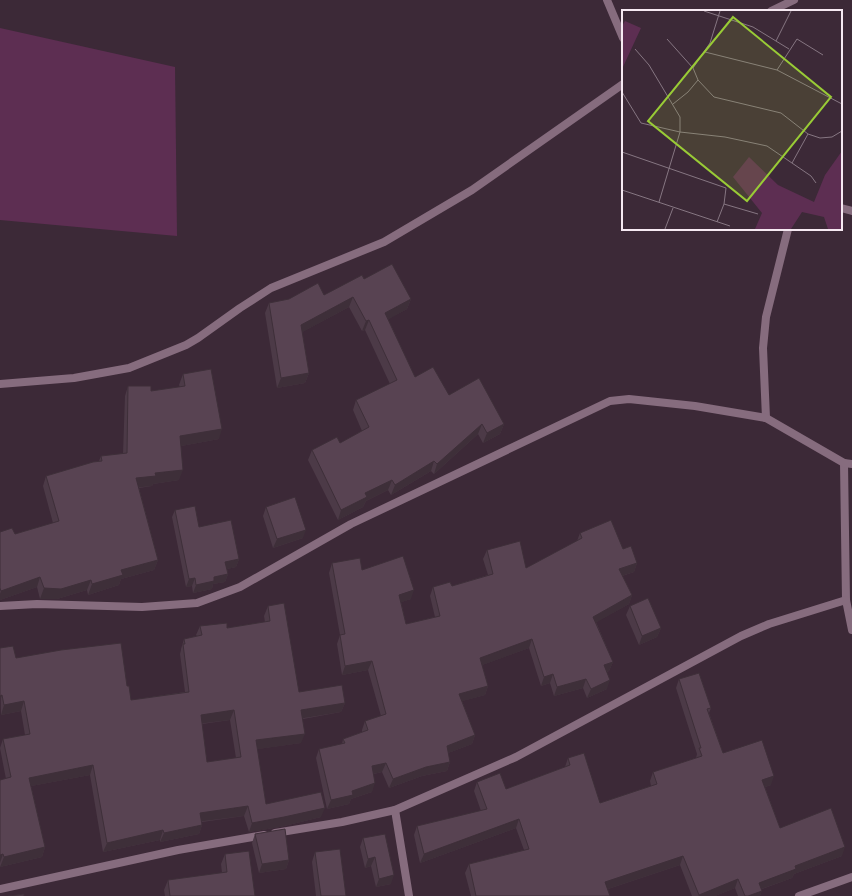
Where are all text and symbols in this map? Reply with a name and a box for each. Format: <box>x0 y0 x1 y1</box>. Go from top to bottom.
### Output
inset map <box>622 10 842 230</box>

